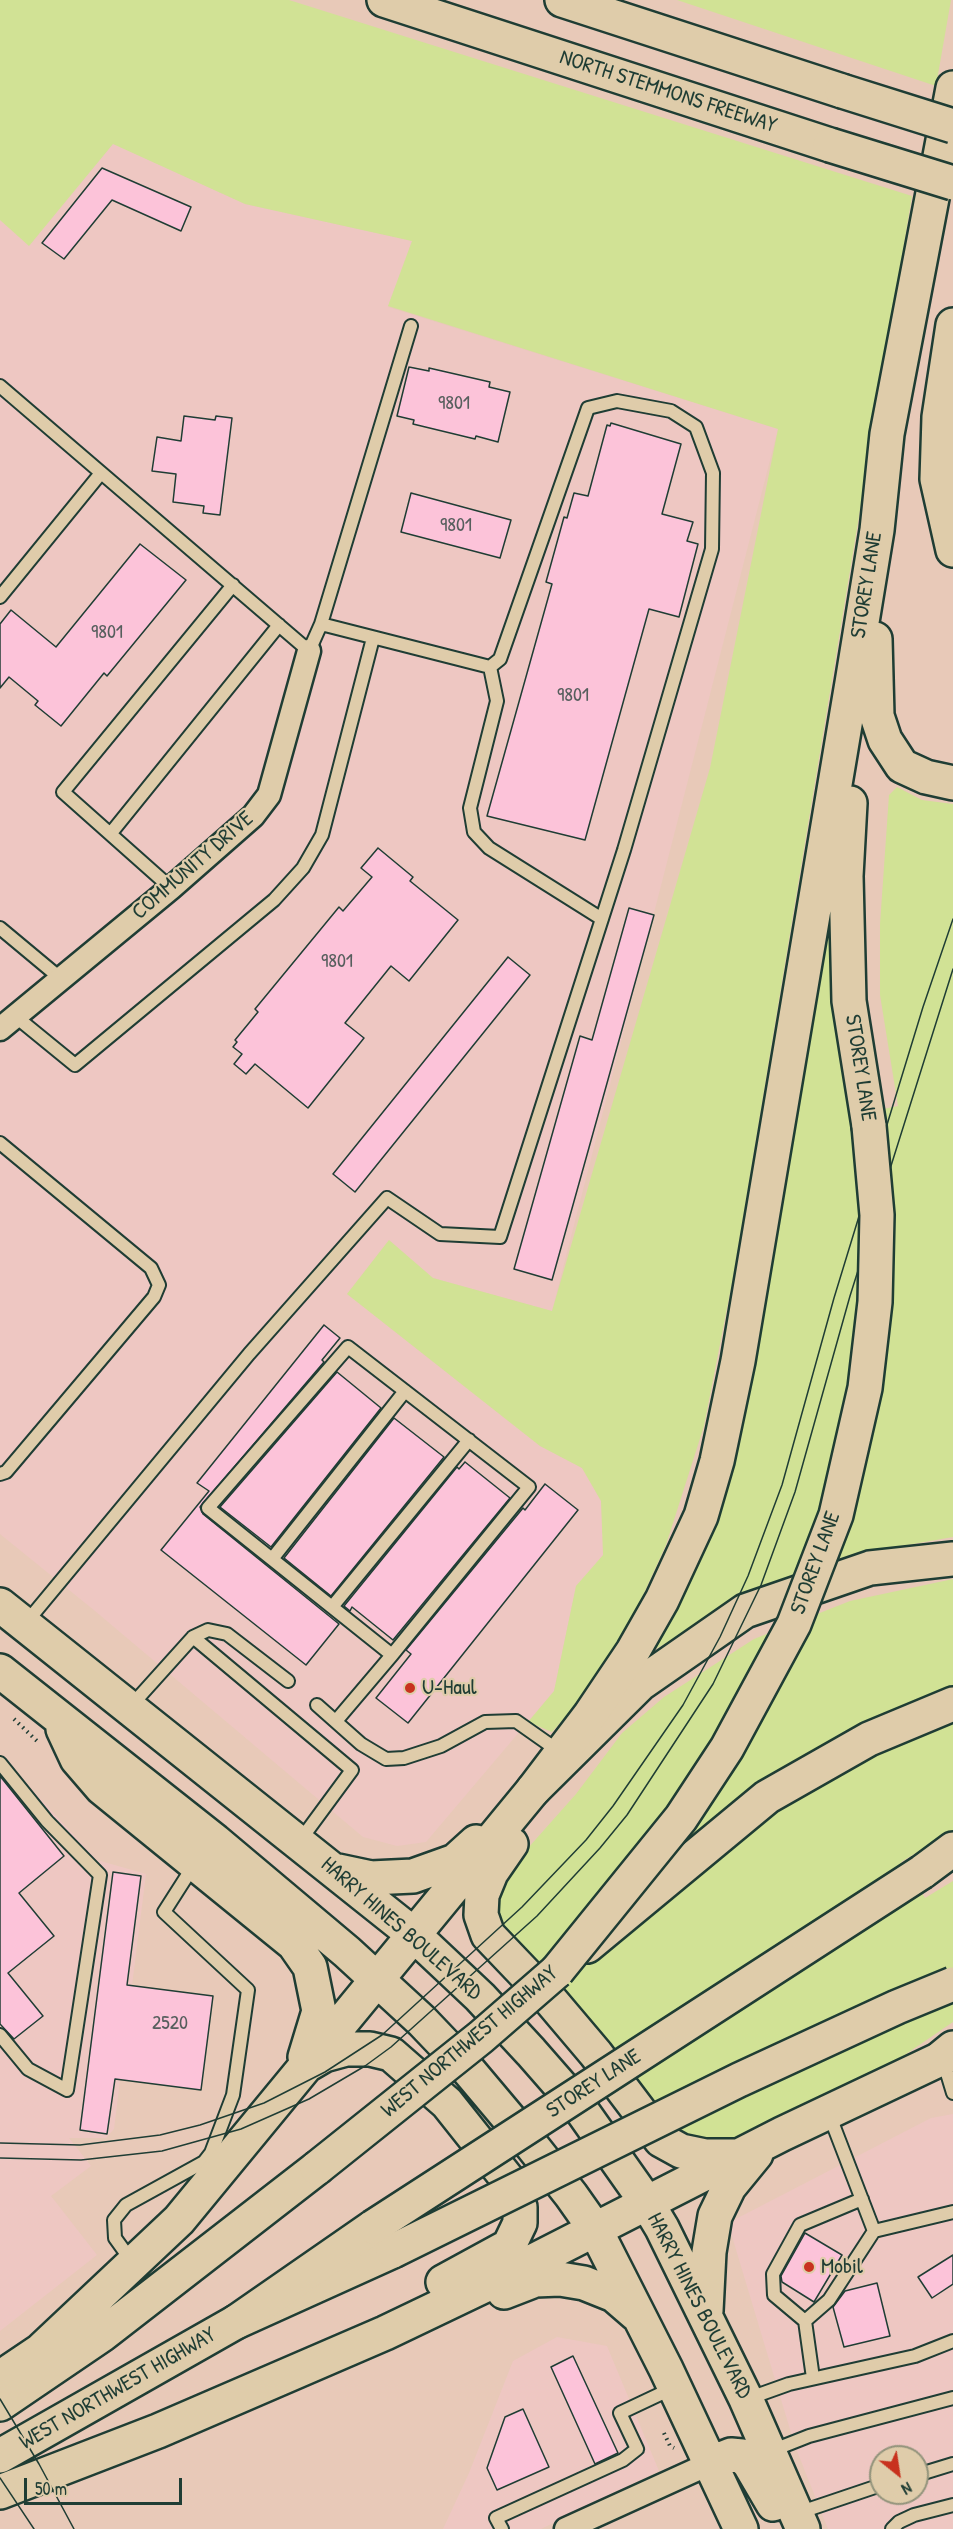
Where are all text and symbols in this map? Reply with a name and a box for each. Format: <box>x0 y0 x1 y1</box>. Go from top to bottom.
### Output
street label: NORTH STEMMONS FREEWAY <box>556 44 780 140</box>
house number: 9801 <box>438 392 470 416</box>
house number: 9801 <box>440 514 472 538</box>
street label: STOREY LANE <box>846 530 888 640</box>
house number: 9801 <box>91 621 123 645</box>
house number: 9801 <box>557 684 589 708</box>
street label: COMMUNITY DRIVE <box>127 806 259 926</box>
house number: 9801 <box>321 950 353 974</box>
street label: STOREY LANE <box>839 1013 881 1123</box>
street label: STOREY LANE <box>785 1508 847 1618</box>
place label: U-Haul <box>422 1675 477 1701</box>
marker: U-Haul <box>403 1681 417 1695</box>
street label: HARRY HINES BOULEVARD <box>315 1852 487 2006</box>
street label: WEST NORTHWEST HIGHWAY <box>376 1960 564 2124</box>
house number: 2520 <box>152 2012 188 2036</box>
street label: STOREY LANE <box>542 2044 646 2124</box>
street label: HARRY HINES BOULEVARD <box>641 2209 757 2403</box>
place label: Mobil <box>821 2254 863 2280</box>
marker: Mobil <box>802 2260 816 2274</box>
street label: WEST NORTHWEST HIGHWAY <box>15 2322 221 2456</box>
north arrow <box>869 2445 929 2505</box>
scale bar <box>27 2466 184 2504</box>
text: 50 m <box>35 2476 67 2501</box>
text: N <box>898 2477 916 2501</box>

